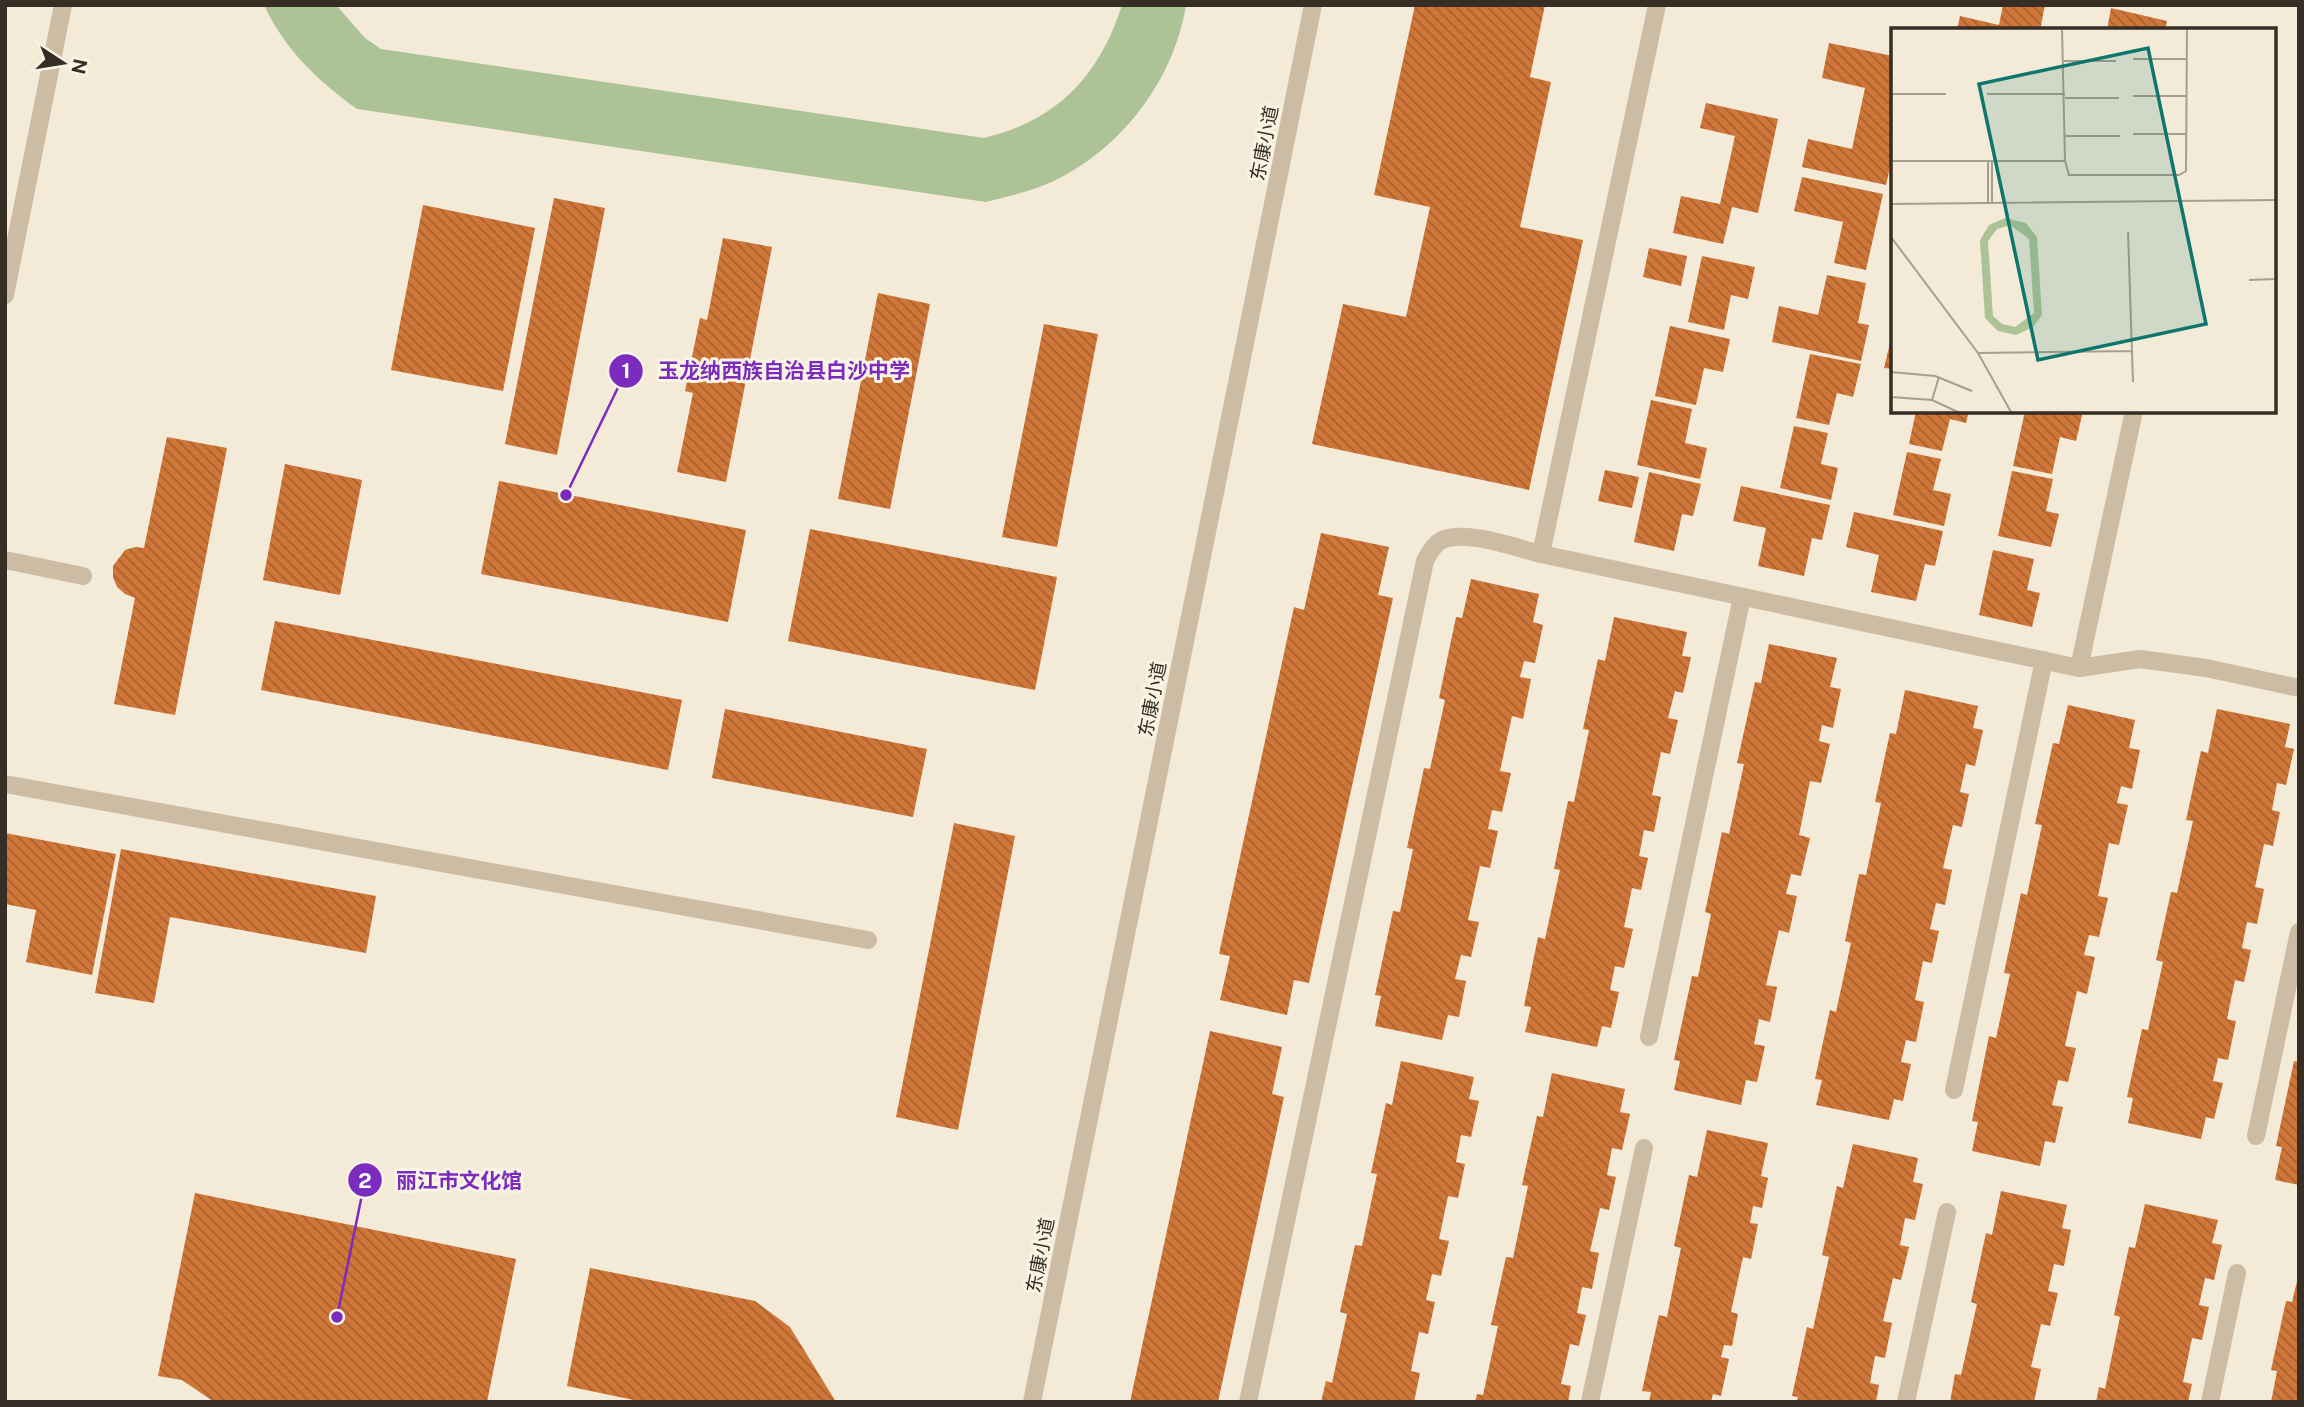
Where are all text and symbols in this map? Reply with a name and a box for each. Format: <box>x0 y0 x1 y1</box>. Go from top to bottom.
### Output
north arrow <box>28 28 98 98</box>
inset map <box>1891 28 2276 413</box>
text: N <box>67 57 92 76</box>
street label: 东康小道 <box>1246 104 1282 182</box>
callout: 玉龙纳西族自治县白沙中学 <box>609 350 924 392</box>
text: 1 <box>622 358 631 383</box>
text: 玉龙纳西族自治县白沙中学 <box>658 358 910 383</box>
street label: 东康小道 <box>1134 660 1170 738</box>
callout: 丽江市文化馆 <box>347 1159 536 1201</box>
text: 2 <box>358 1168 372 1193</box>
text: 丽江市文化馆 <box>396 1168 522 1193</box>
street label: 东康小道 <box>1022 1216 1058 1294</box>

